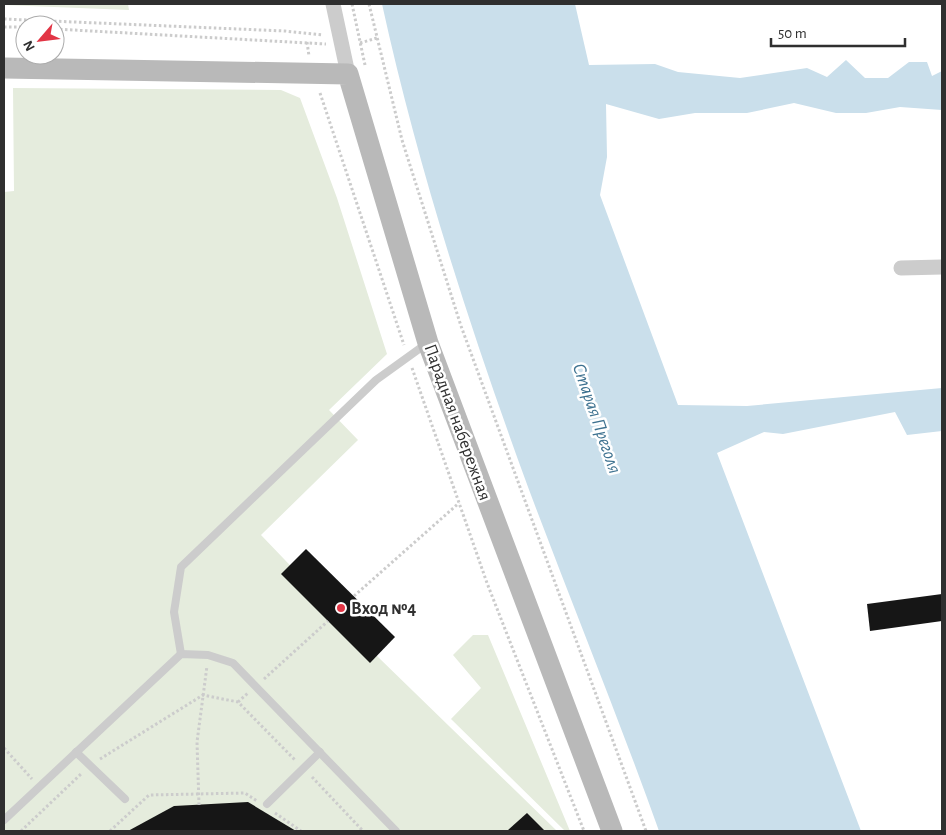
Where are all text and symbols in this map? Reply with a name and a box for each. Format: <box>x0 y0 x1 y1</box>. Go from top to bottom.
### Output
north arrow <box>15 15 65 65</box>
scale bar <box>771 15 905 47</box>
text: 50 m <box>778 26 807 41</box>
text: N <box>21 38 38 53</box>
street label: Парадная набережная <box>420 341 495 503</box>
water label: Старая Преголя <box>569 361 624 476</box>
place label: Вход №4 <box>351 600 416 618</box>
marker: Вход №4 <box>335 602 347 614</box>

